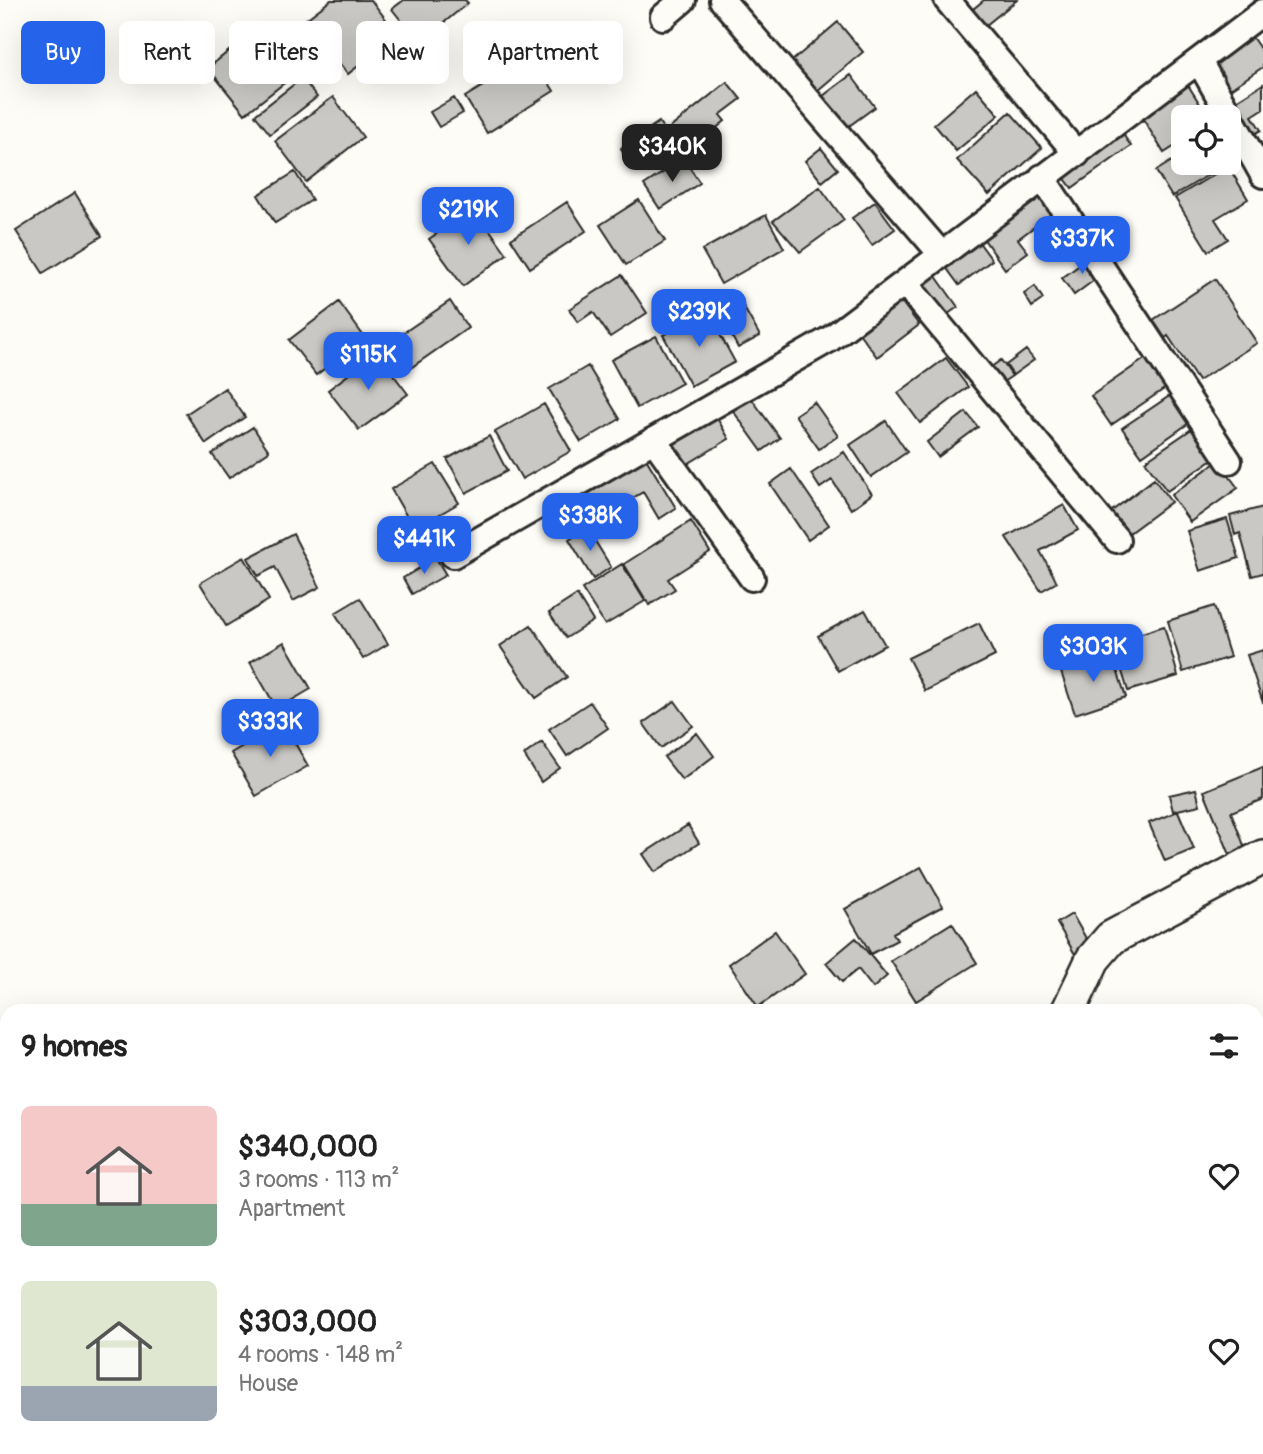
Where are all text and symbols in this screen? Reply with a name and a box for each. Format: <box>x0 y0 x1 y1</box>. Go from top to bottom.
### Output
chip: Buy <box>21 21 105 84</box>
chip: Rent <box>119 21 215 84</box>
chip: Filters <box>229 21 342 84</box>
chip: New <box>356 21 449 84</box>
chip: Apartment <box>463 21 623 84</box>
map controls <box>1171 105 1241 175</box>
button: locate <box>1171 105 1241 175</box>
pin: $340K <box>623 124 721 184</box>
text: $340K <box>638 132 706 161</box>
pin: $219K <box>419 188 517 247</box>
text: $219K <box>438 195 498 224</box>
pin: $337K <box>1033 216 1131 276</box>
text: $337K <box>1050 224 1114 253</box>
pin: $239K <box>650 290 748 349</box>
text: $239K <box>667 297 731 326</box>
pin: $115K <box>319 332 417 392</box>
text: $115K <box>340 340 396 369</box>
pin: $338K <box>541 494 639 553</box>
text: $338K <box>558 501 622 530</box>
pin: $441K <box>375 516 473 576</box>
text: $441K <box>393 524 455 553</box>
pin: $303K <box>1044 624 1142 684</box>
text: $303K <box>1059 632 1127 661</box>
pin: $333K <box>221 700 319 759</box>
text: $333K <box>238 707 302 736</box>
icon: filters <box>1205 1027 1243 1065</box>
text: 9 homes <box>21 1028 127 1065</box>
text: $340,000 <box>238 1128 378 1165</box>
icon: home <box>77 1134 161 1218</box>
icon: heart <box>1205 1157 1243 1195</box>
text: 3 rooms · 113 m² <box>238 1165 399 1194</box>
text: Apartment <box>238 1194 345 1223</box>
text: $303,000 <box>238 1303 377 1340</box>
icon: home <box>77 1309 161 1393</box>
icon: heart <box>1205 1332 1243 1370</box>
text: 4 rooms · 148 m² <box>238 1340 403 1369</box>
text: House <box>238 1369 298 1398</box>

